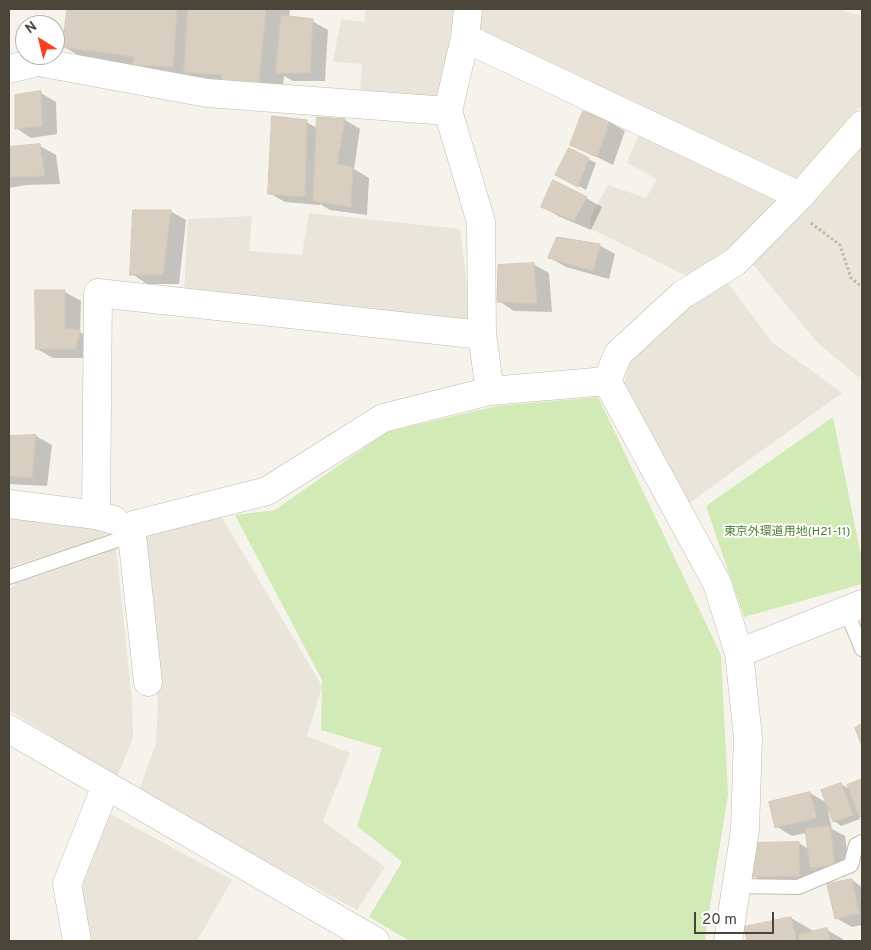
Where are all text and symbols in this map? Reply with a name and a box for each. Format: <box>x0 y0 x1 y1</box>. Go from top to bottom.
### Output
north arrow <box>15 15 65 65</box>
text: N <box>22 18 41 38</box>
park label: 東京外環道用地(H21-11) <box>724 526 850 540</box>
scale bar <box>696 902 776 934</box>
text: 20 m <box>702 911 737 930</box>

